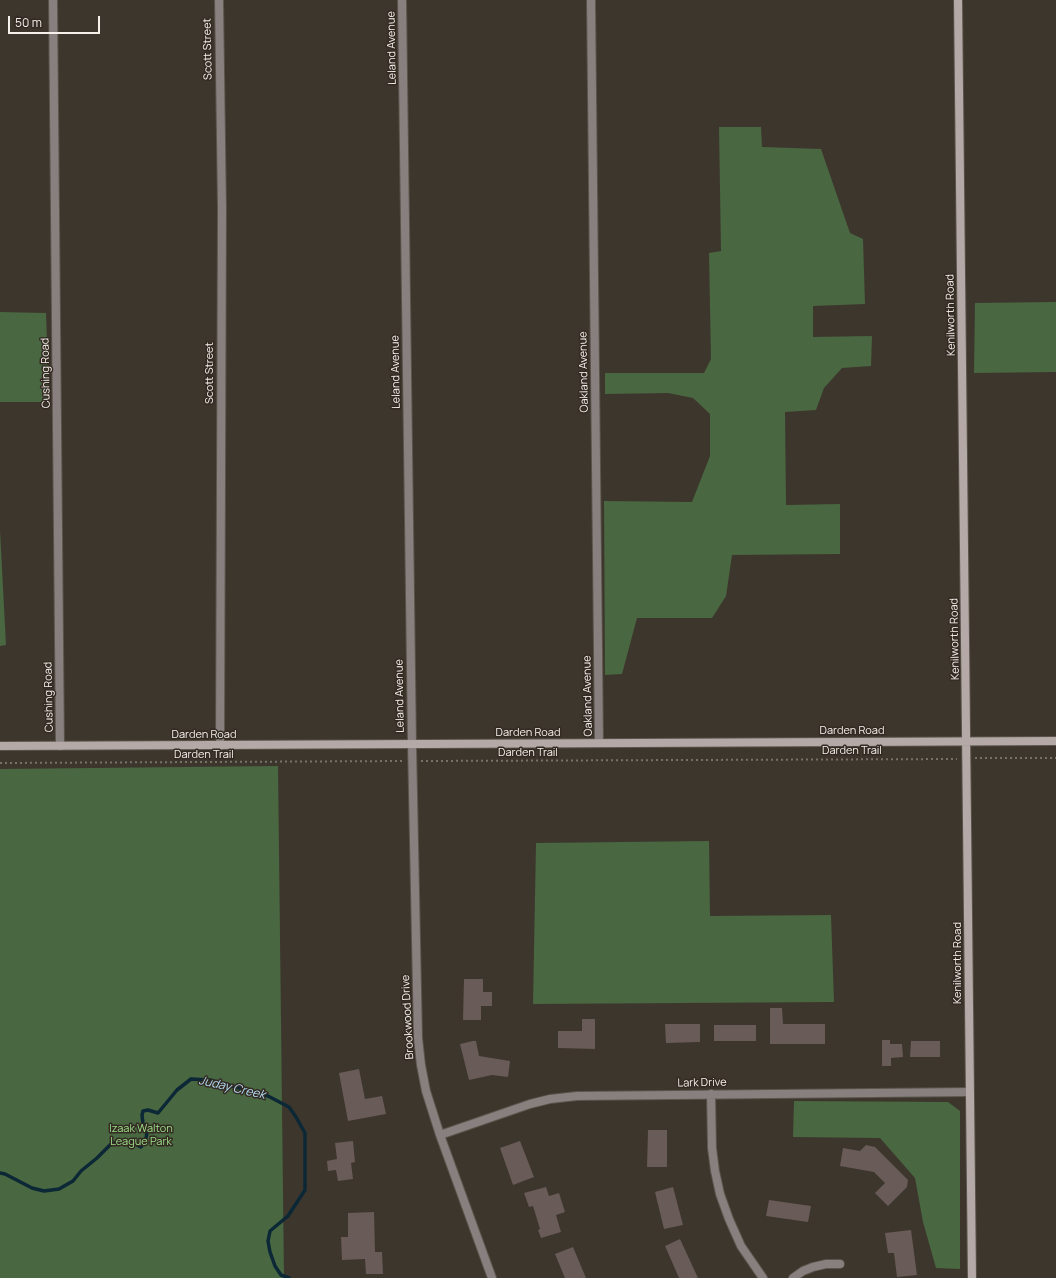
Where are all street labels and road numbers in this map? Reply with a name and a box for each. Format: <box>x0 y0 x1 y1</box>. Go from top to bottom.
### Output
street label: Leland Avenue <box>385 11 399 85</box>
street label: Scott Street <box>201 18 215 80</box>
street label: Kenilworth Road <box>944 274 958 356</box>
street label: Oakland Avenue <box>577 331 591 413</box>
street label: Leland Avenue <box>389 335 403 409</box>
street label: Cushing Road <box>39 338 53 408</box>
street label: Scott Street <box>203 342 217 404</box>
street label: Kenilworth Road <box>948 598 962 680</box>
street label: Oakland Avenue <box>581 655 595 737</box>
street label: Leland Avenue <box>393 659 407 733</box>
street label: Cushing Road <box>42 662 56 732</box>
street label: Darden Road <box>820 724 884 738</box>
street label: Darden Road <box>496 726 560 740</box>
street label: Darden Road <box>172 728 236 742</box>
street label: Darden Trail <box>822 744 882 758</box>
street label: Darden Trail <box>498 746 558 760</box>
street label: Darden Trail <box>174 748 234 762</box>
street label: Kenilworth Road <box>951 922 965 1004</box>
street label: Brookwood Drive <box>399 974 417 1060</box>
street label: Lark Drive <box>677 1076 727 1090</box>

